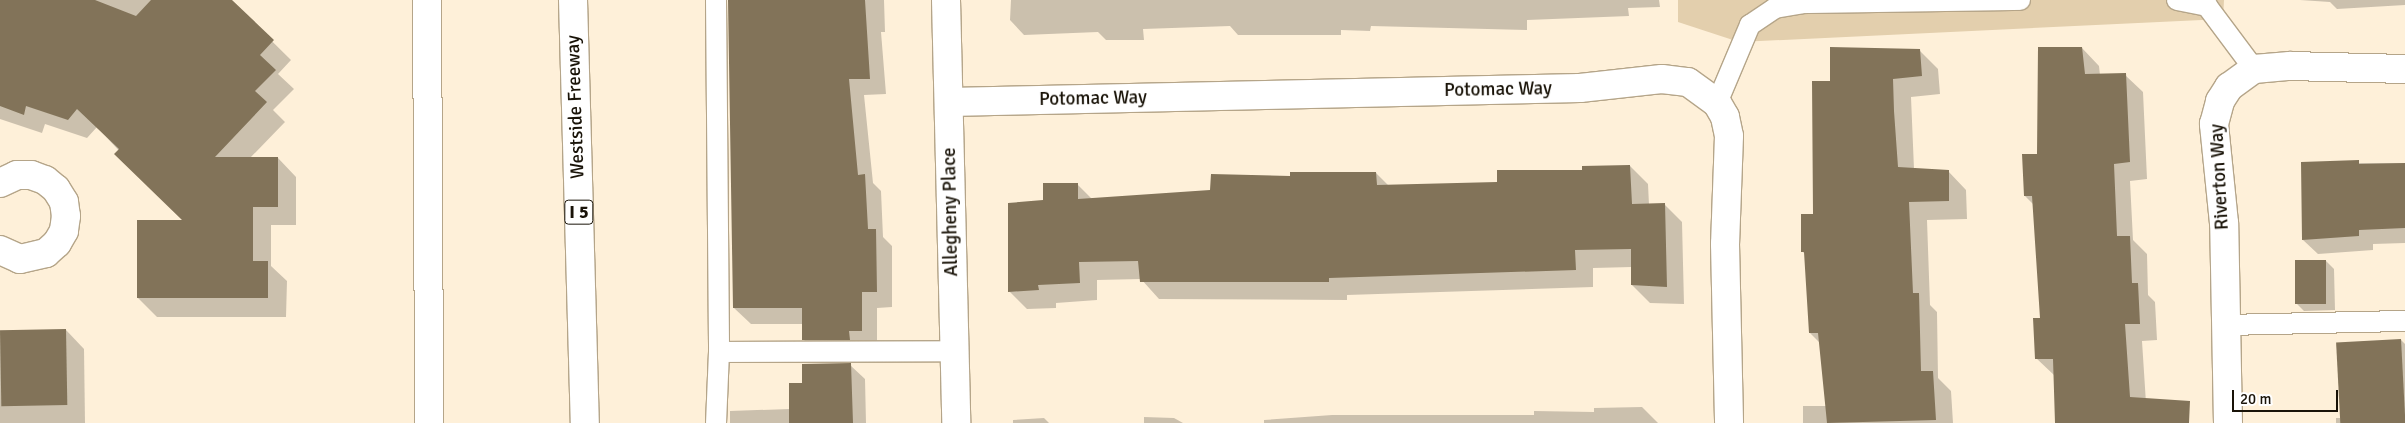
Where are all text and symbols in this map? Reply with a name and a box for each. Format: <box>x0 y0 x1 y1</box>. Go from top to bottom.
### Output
street label: Westside Freeway <box>562 35 590 179</box>
street label: Potomac Way <box>1444 78 1552 102</box>
street label: Potomac Way <box>1039 87 1147 111</box>
street label: Riverton Way <box>2206 123 2234 231</box>
street label: Allegheny Place <box>938 147 964 277</box>
road number: I 5 <box>564 196 594 228</box>
scale bar <box>2235 380 2341 412</box>
text: 20 m <box>2240 390 2271 408</box>

